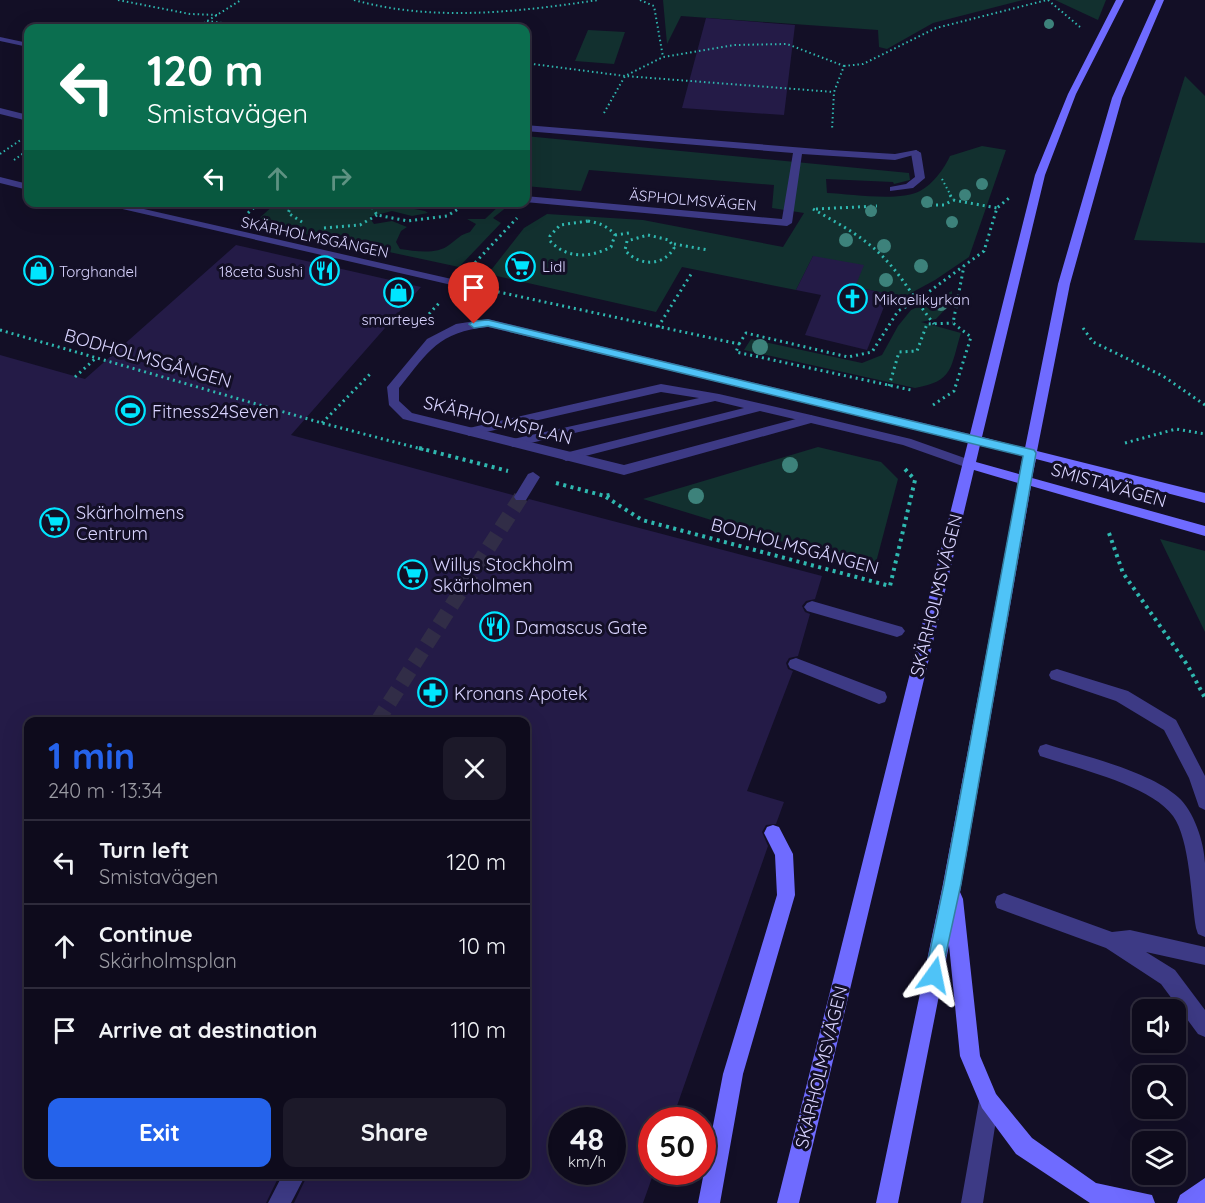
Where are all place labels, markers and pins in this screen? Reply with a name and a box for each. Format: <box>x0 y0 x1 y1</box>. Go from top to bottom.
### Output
supermarket icon: Lidl <box>505 250 537 282</box>
shop icon: Torghandel <box>22 255 54 287</box>
restaurant icon: 18ceta Sushi <box>308 255 340 287</box>
place label: Lidl <box>542 257 566 276</box>
place label: Torghandel <box>59 262 138 281</box>
place label: 18ceta Sushi <box>219 262 303 281</box>
pin <box>448 262 499 324</box>
shop icon: smarteyes <box>382 276 414 308</box>
church icon: Mikaelikyrkan <box>837 283 869 315</box>
place label: Mikaelikyrkan <box>874 290 970 309</box>
place label: smarteyes <box>362 310 434 329</box>
sports icon: Fitness24Seven <box>115 395 147 427</box>
place label: Fitness24Seven <box>152 400 279 423</box>
place label: Skärholmens Centrum <box>76 501 184 545</box>
supermarket icon: Skärholmens Centrum <box>39 506 71 538</box>
place label: Willys Stockholm Skärholmen <box>433 553 573 597</box>
supermarket icon: Willys Stockholm Skärholmen <box>396 558 428 590</box>
restaurant icon: Damascus Gate <box>478 611 510 643</box>
place label: Damascus Gate <box>515 616 647 639</box>
pharmacy icon: Kronans Apotek <box>417 677 449 709</box>
place label: Kronans Apotek <box>454 682 588 705</box>

